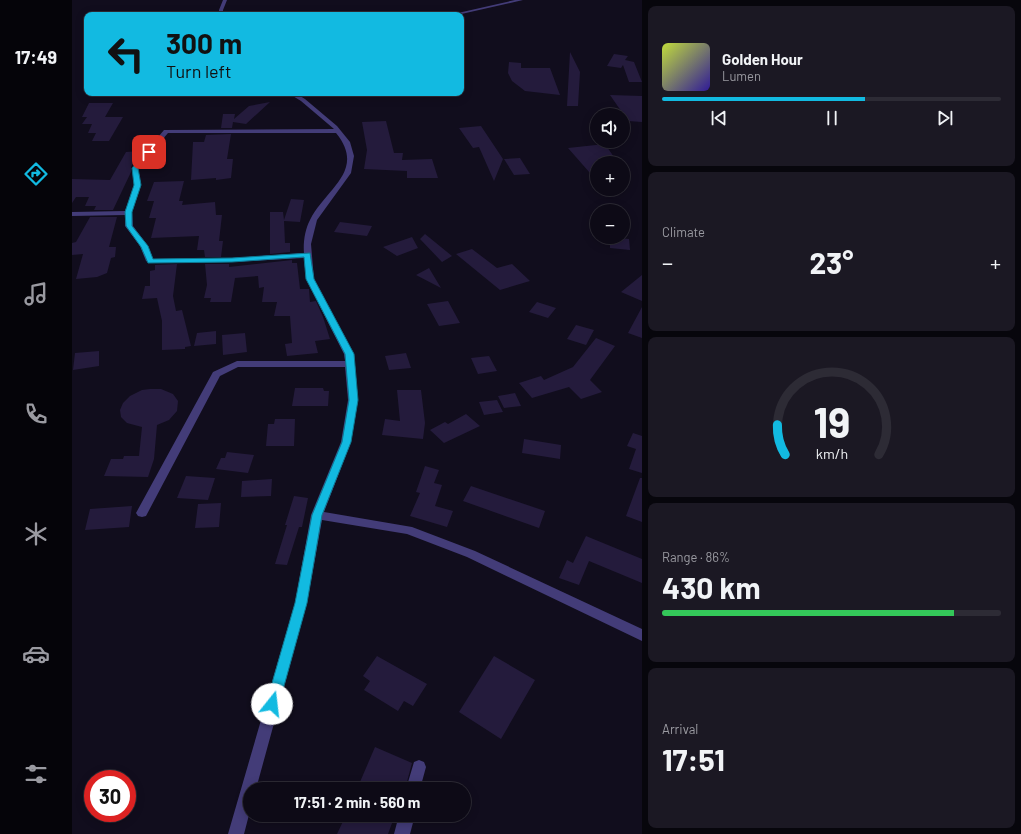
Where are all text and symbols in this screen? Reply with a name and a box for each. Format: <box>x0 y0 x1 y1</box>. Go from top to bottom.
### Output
text: 300 m <box>166 26 242 60</box>
icon: left <box>100 28 152 80</box>
text: 17:49 <box>15 46 57 68</box>
text: Golden Hour <box>722 50 803 68</box>
text: Turn left <box>166 60 232 82</box>
text: Lumen <box>722 68 761 84</box>
icon: previous <box>708 107 730 129</box>
icon: pause <box>821 107 843 129</box>
icon: next <box>934 107 956 129</box>
map controls <box>590 108 630 244</box>
button: sound <box>590 108 630 148</box>
pin <box>132 135 166 169</box>
icon: arrive <box>138 141 160 163</box>
button: + <box>590 156 630 196</box>
icon: directions <box>22 160 50 188</box>
button: − <box>590 204 630 244</box>
text: Climate <box>662 224 705 240</box>
text: 23° <box>810 244 853 280</box>
text: − <box>662 249 673 275</box>
text: + <box>990 249 1001 275</box>
icon: music <box>22 280 50 308</box>
text: 19 <box>813 396 850 446</box>
icon: phone <box>22 400 50 428</box>
text: km/h <box>815 445 848 462</box>
icon: climate <box>22 520 50 548</box>
text: Range · 86% <box>662 549 730 565</box>
text: 430 km <box>662 569 761 605</box>
icon: car <box>22 640 50 668</box>
position arrow <box>251 683 293 725</box>
text: Arrival <box>662 721 698 737</box>
text: 17:51 <box>662 741 725 777</box>
icon: filters <box>22 760 50 788</box>
speed limit sign: 30 <box>84 770 136 822</box>
text: 17:51 · 2 min · 560 m <box>294 793 420 811</box>

